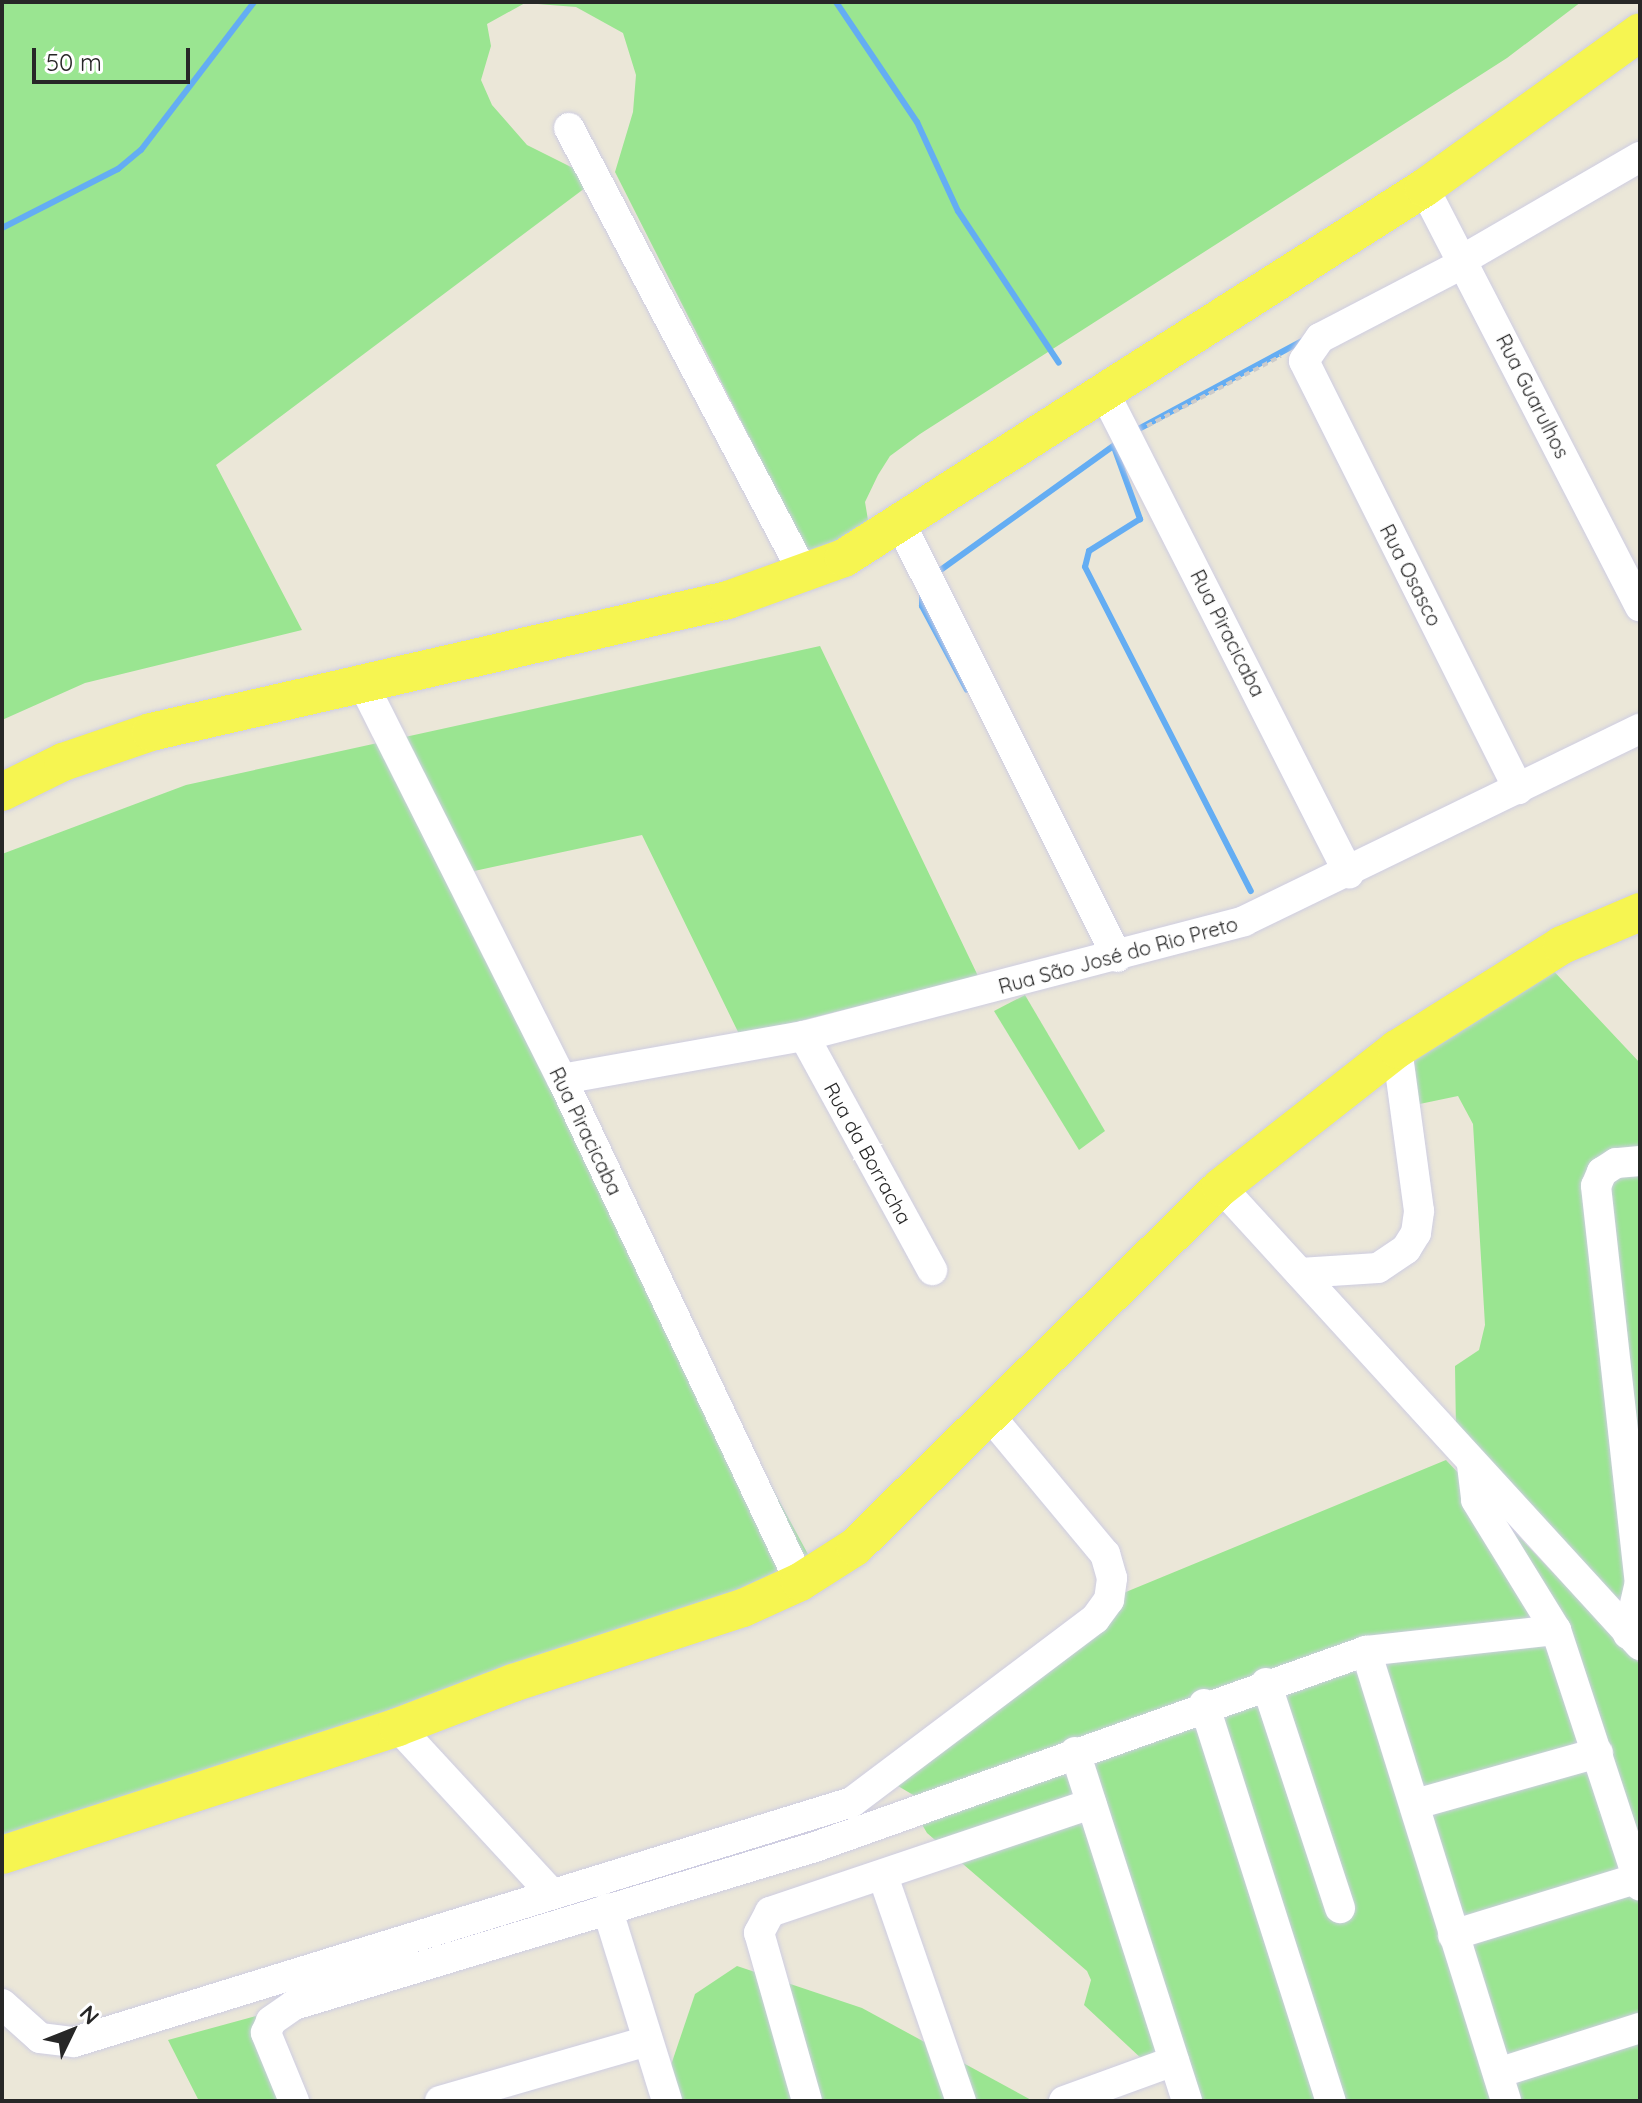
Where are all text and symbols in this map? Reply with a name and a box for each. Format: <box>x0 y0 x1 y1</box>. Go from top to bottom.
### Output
scale bar <box>36 32 194 82</box>
text: 50 m <box>46 47 102 77</box>
street label: Rua Guarulhos <box>1491 330 1575 462</box>
street label: Rua Osasco <box>1375 520 1447 630</box>
street label: Rua Piracicaba <box>1186 565 1270 701</box>
street label: Rua São José do Rio Preto <box>996 911 1240 999</box>
street label: Rua Piracicaba <box>545 1063 627 1199</box>
street label: Rua da Borracha <box>819 1078 917 1228</box>
north arrow <box>32 1991 112 2071</box>
text: N <box>74 1999 105 2030</box>

